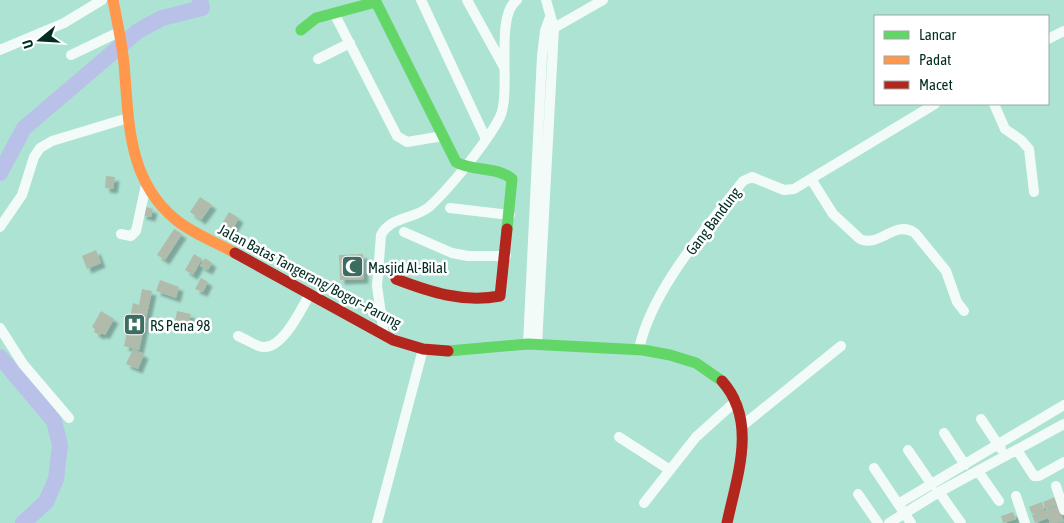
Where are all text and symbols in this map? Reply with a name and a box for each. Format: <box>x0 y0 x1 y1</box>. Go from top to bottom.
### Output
north arrow <box>15 15 65 65</box>
legend <box>874 15 1049 105</box>
text: Lancar <box>919 26 957 43</box>
text: U <box>19 38 37 50</box>
text: Padat <box>919 51 951 68</box>
text: Macet <box>919 76 953 93</box>
street label: Gang Bandung <box>682 183 744 258</box>
street label: Jalan Batas Tangerang/Bogor–Parung <box>216 220 405 332</box>
mosque icon: Masjid Al-Bilal <box>340 255 364 279</box>
place label: Masjid Al-Bilal <box>368 259 447 276</box>
hospital icon: RS Pena 98 <box>122 313 146 337</box>
place label: RS Pena 98 <box>150 317 210 334</box>

